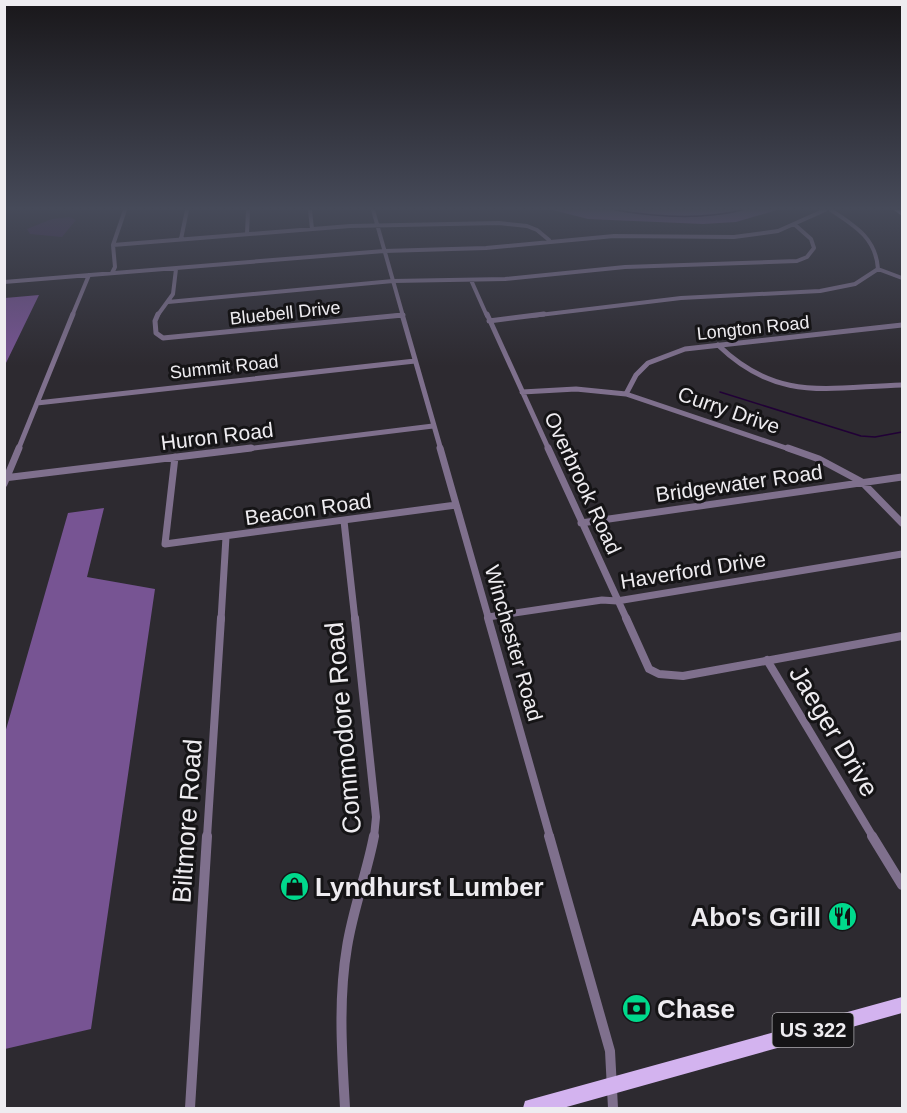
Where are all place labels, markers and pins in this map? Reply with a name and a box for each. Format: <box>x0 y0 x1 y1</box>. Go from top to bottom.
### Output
shop icon: Lyndhurst Lumber <box>278 871 310 903</box>
place label: Lyndhurst Lumber <box>315 872 544 902</box>
restaurant icon: Abo's Grill <box>826 901 858 933</box>
place label: Abo's Grill <box>691 902 821 932</box>
bank icon: Chase <box>620 993 652 1025</box>
place label: Chase <box>657 994 735 1024</box>

